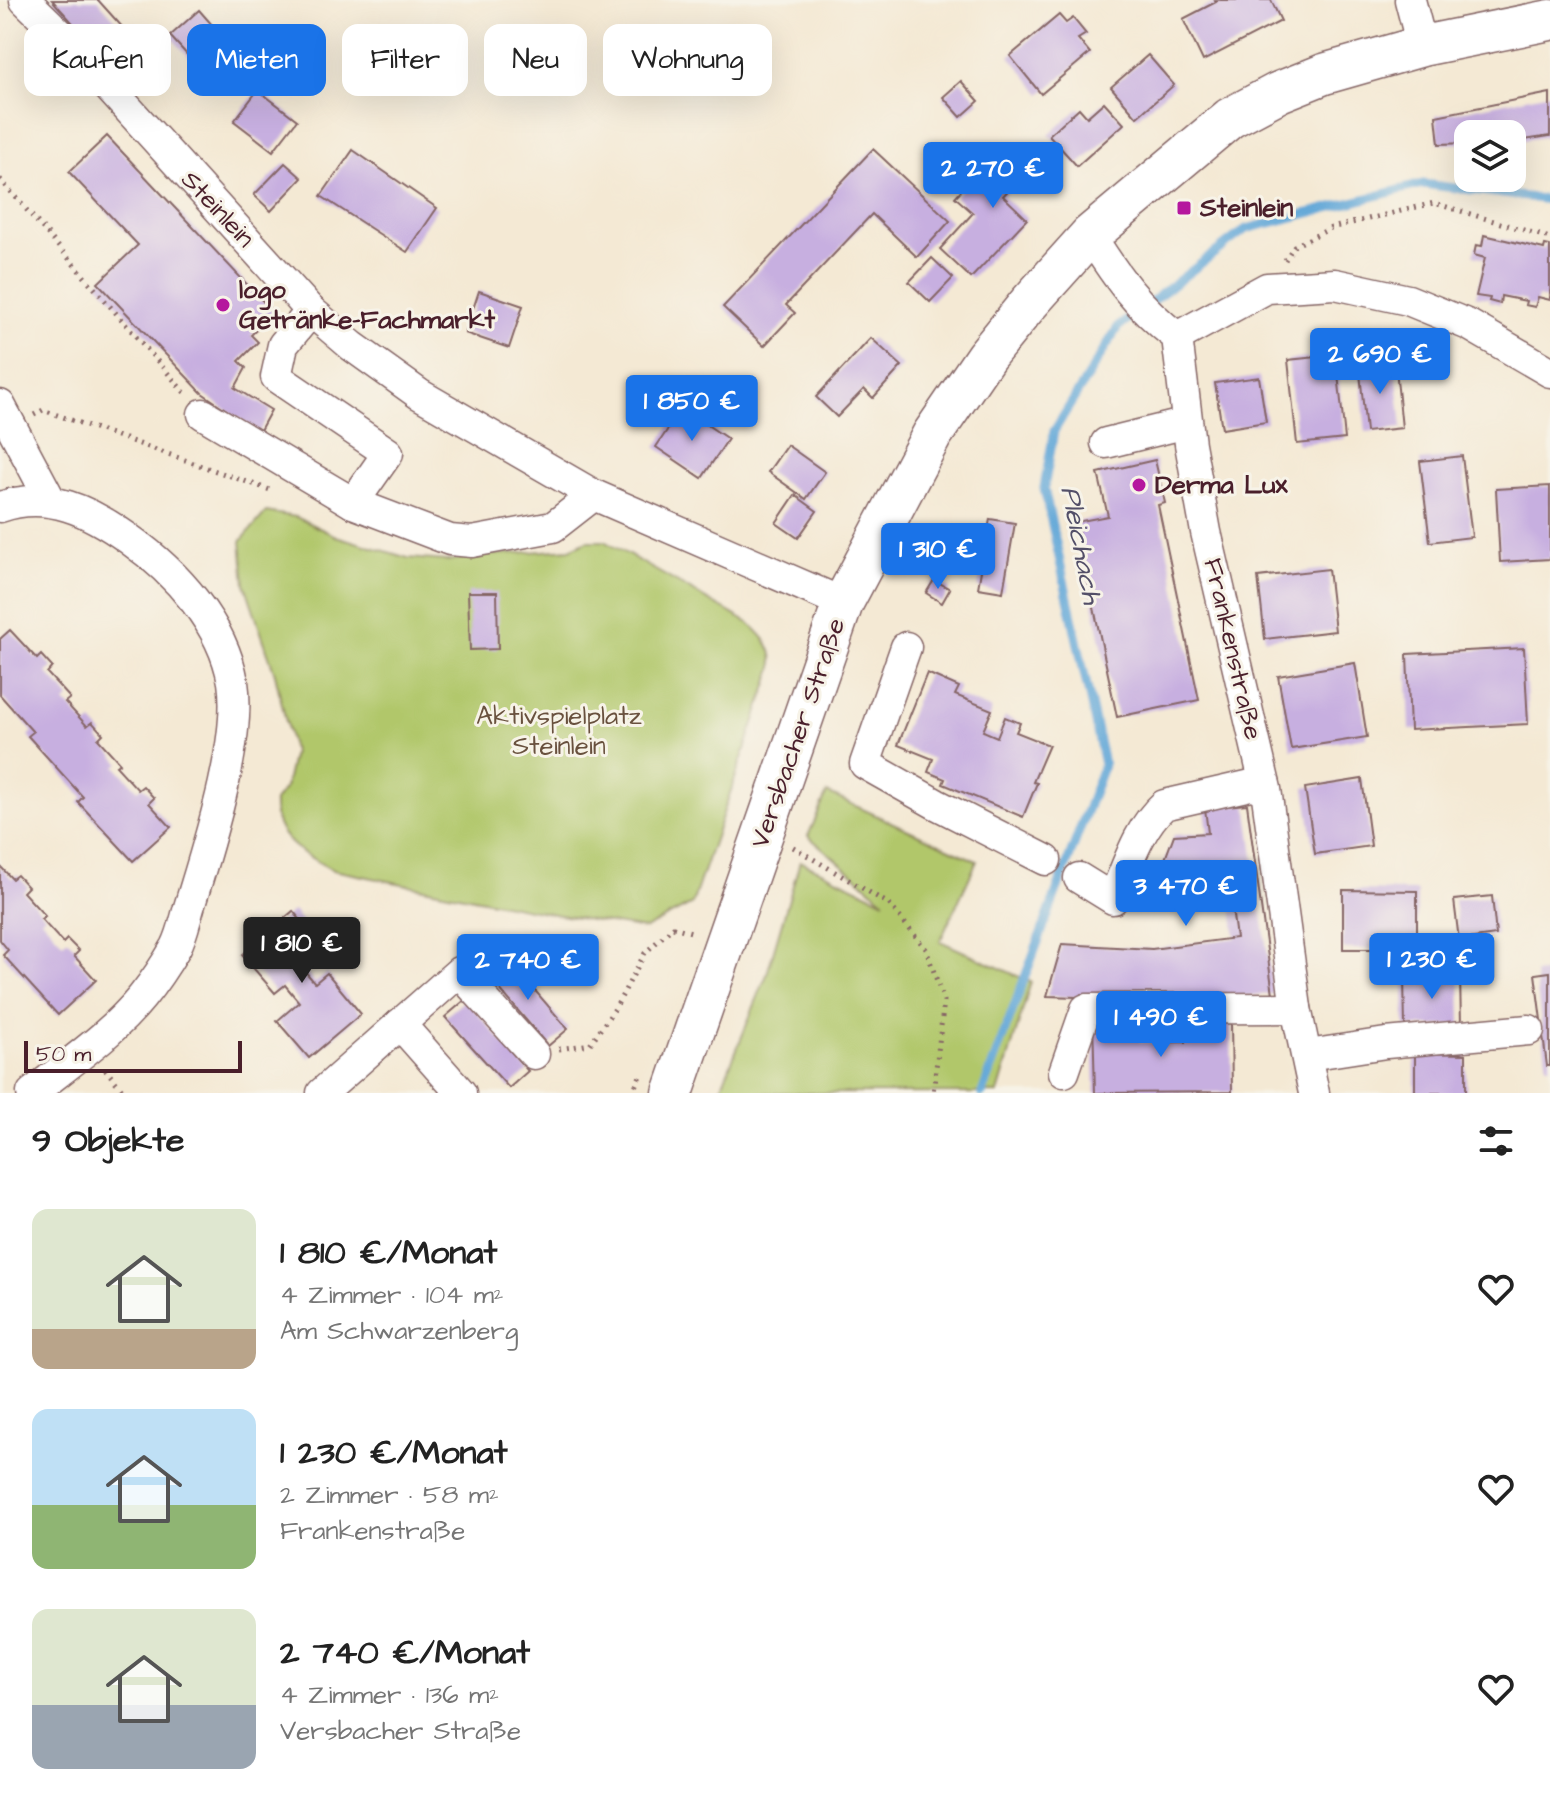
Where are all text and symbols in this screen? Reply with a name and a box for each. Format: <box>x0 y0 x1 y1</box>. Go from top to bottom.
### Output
chip: Kaufen <box>24 24 171 96</box>
chip: Mieten <box>187 24 326 96</box>
chip: Filter <box>342 24 468 96</box>
chip: Neu <box>484 24 587 96</box>
chip: Wohnung <box>603 24 772 96</box>
map controls <box>1454 120 1526 192</box>
button: layers <box>1454 120 1526 192</box>
pin: 2 270 € <box>919 142 1067 210</box>
text: 2 270 € <box>941 150 1045 186</box>
street label: Steinlein <box>173 163 263 255</box>
place label: Steinlein <box>1199 190 1293 226</box>
marker: Steinlein <box>1175 199 1193 217</box>
place label: logo Getränke-Fachmarkt <box>239 272 496 338</box>
marker: logo Getränke-Fachmarkt <box>214 296 232 314</box>
pin: 2 690 € <box>1306 328 1454 396</box>
text: 2 690 € <box>1328 336 1432 372</box>
pin: 1 850 € <box>618 375 766 443</box>
text: 1 850 € <box>644 383 740 419</box>
place label: Derma Lux <box>1155 467 1288 503</box>
marker: Derma Lux <box>1130 476 1148 494</box>
water label: Pleichach <box>1050 483 1112 608</box>
pin: 1 310 € <box>864 523 1012 591</box>
text: 1 310 € <box>899 531 977 567</box>
street label: Frankenstraße <box>1195 555 1271 743</box>
street label: Versbacher Straße <box>742 613 854 853</box>
park label: Aktivspielplatz Steinlein <box>476 698 642 764</box>
pin: 3 470 € <box>1112 860 1260 928</box>
text: 3 470 € <box>1134 868 1238 904</box>
pin: 1 810 € <box>228 917 376 985</box>
text: 1 810 € <box>261 925 343 961</box>
pin: 1 230 € <box>1358 933 1506 1001</box>
pin: 2 740 € <box>454 934 602 1002</box>
text: 1 230 € <box>1387 941 1477 977</box>
text: 2 740 € <box>475 942 581 978</box>
pin: 1 490 € <box>1087 991 1235 1059</box>
text: 1 490 € <box>1114 999 1208 1035</box>
scale bar <box>24 1037 242 1073</box>
text: 50 m <box>36 1039 91 1070</box>
text: 9 Objekte <box>32 1117 184 1165</box>
icon: filters <box>1474 1119 1518 1163</box>
text: 1 810 €/Monat <box>280 1229 497 1277</box>
icon: home <box>96 1241 192 1337</box>
icon: heart <box>1474 1267 1518 1311</box>
text: 4 Zimmer · 104 m² <box>280 1277 504 1313</box>
text: Am Schwarzenberg <box>280 1313 518 1349</box>
text: 1 230 €/Monat <box>280 1429 508 1477</box>
icon: home <box>96 1441 192 1537</box>
icon: heart <box>1474 1467 1518 1511</box>
text: 2 Zimmer · 58 m² <box>280 1477 499 1513</box>
text: Frankenstraße <box>280 1513 465 1549</box>
text: 2 740 €/Monat <box>280 1629 530 1677</box>
icon: home <box>96 1641 192 1737</box>
icon: heart <box>1474 1667 1518 1711</box>
text: 4 Zimmer · 136 m² <box>280 1677 499 1713</box>
text: Versbacher Straße <box>280 1713 521 1749</box>

